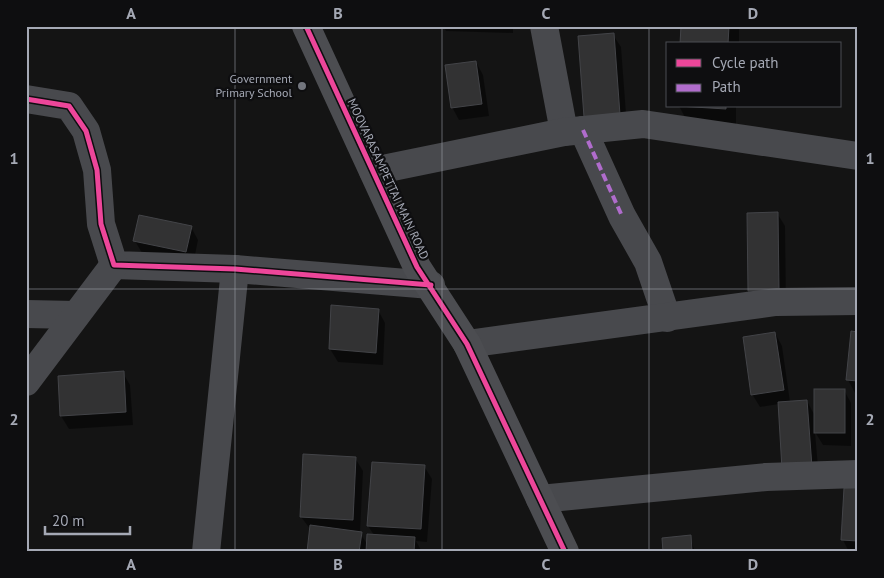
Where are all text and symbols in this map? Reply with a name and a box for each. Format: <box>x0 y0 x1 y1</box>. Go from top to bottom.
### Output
text: A <box>126 3 136 23</box>
text: B <box>333 3 343 23</box>
text: C <box>542 3 551 23</box>
text: D <box>748 3 758 23</box>
legend <box>666 42 842 108</box>
text: Cycle path <box>712 53 778 72</box>
place label: Government Primary School <box>216 71 292 100</box>
text: Path <box>712 77 741 96</box>
marker: Government Primary School <box>296 80 308 92</box>
street label: MOOVARASAMPETTAI MAIN ROAD <box>344 96 432 262</box>
text: 1 <box>9 148 19 168</box>
text: 1 <box>865 148 875 168</box>
text: 2 <box>9 409 19 429</box>
text: 2 <box>865 409 875 429</box>
scale bar <box>45 503 130 535</box>
text: 20 m <box>52 511 85 530</box>
text: A <box>126 554 136 574</box>
text: B <box>333 554 343 574</box>
text: C <box>542 554 551 574</box>
text: D <box>748 554 758 574</box>

